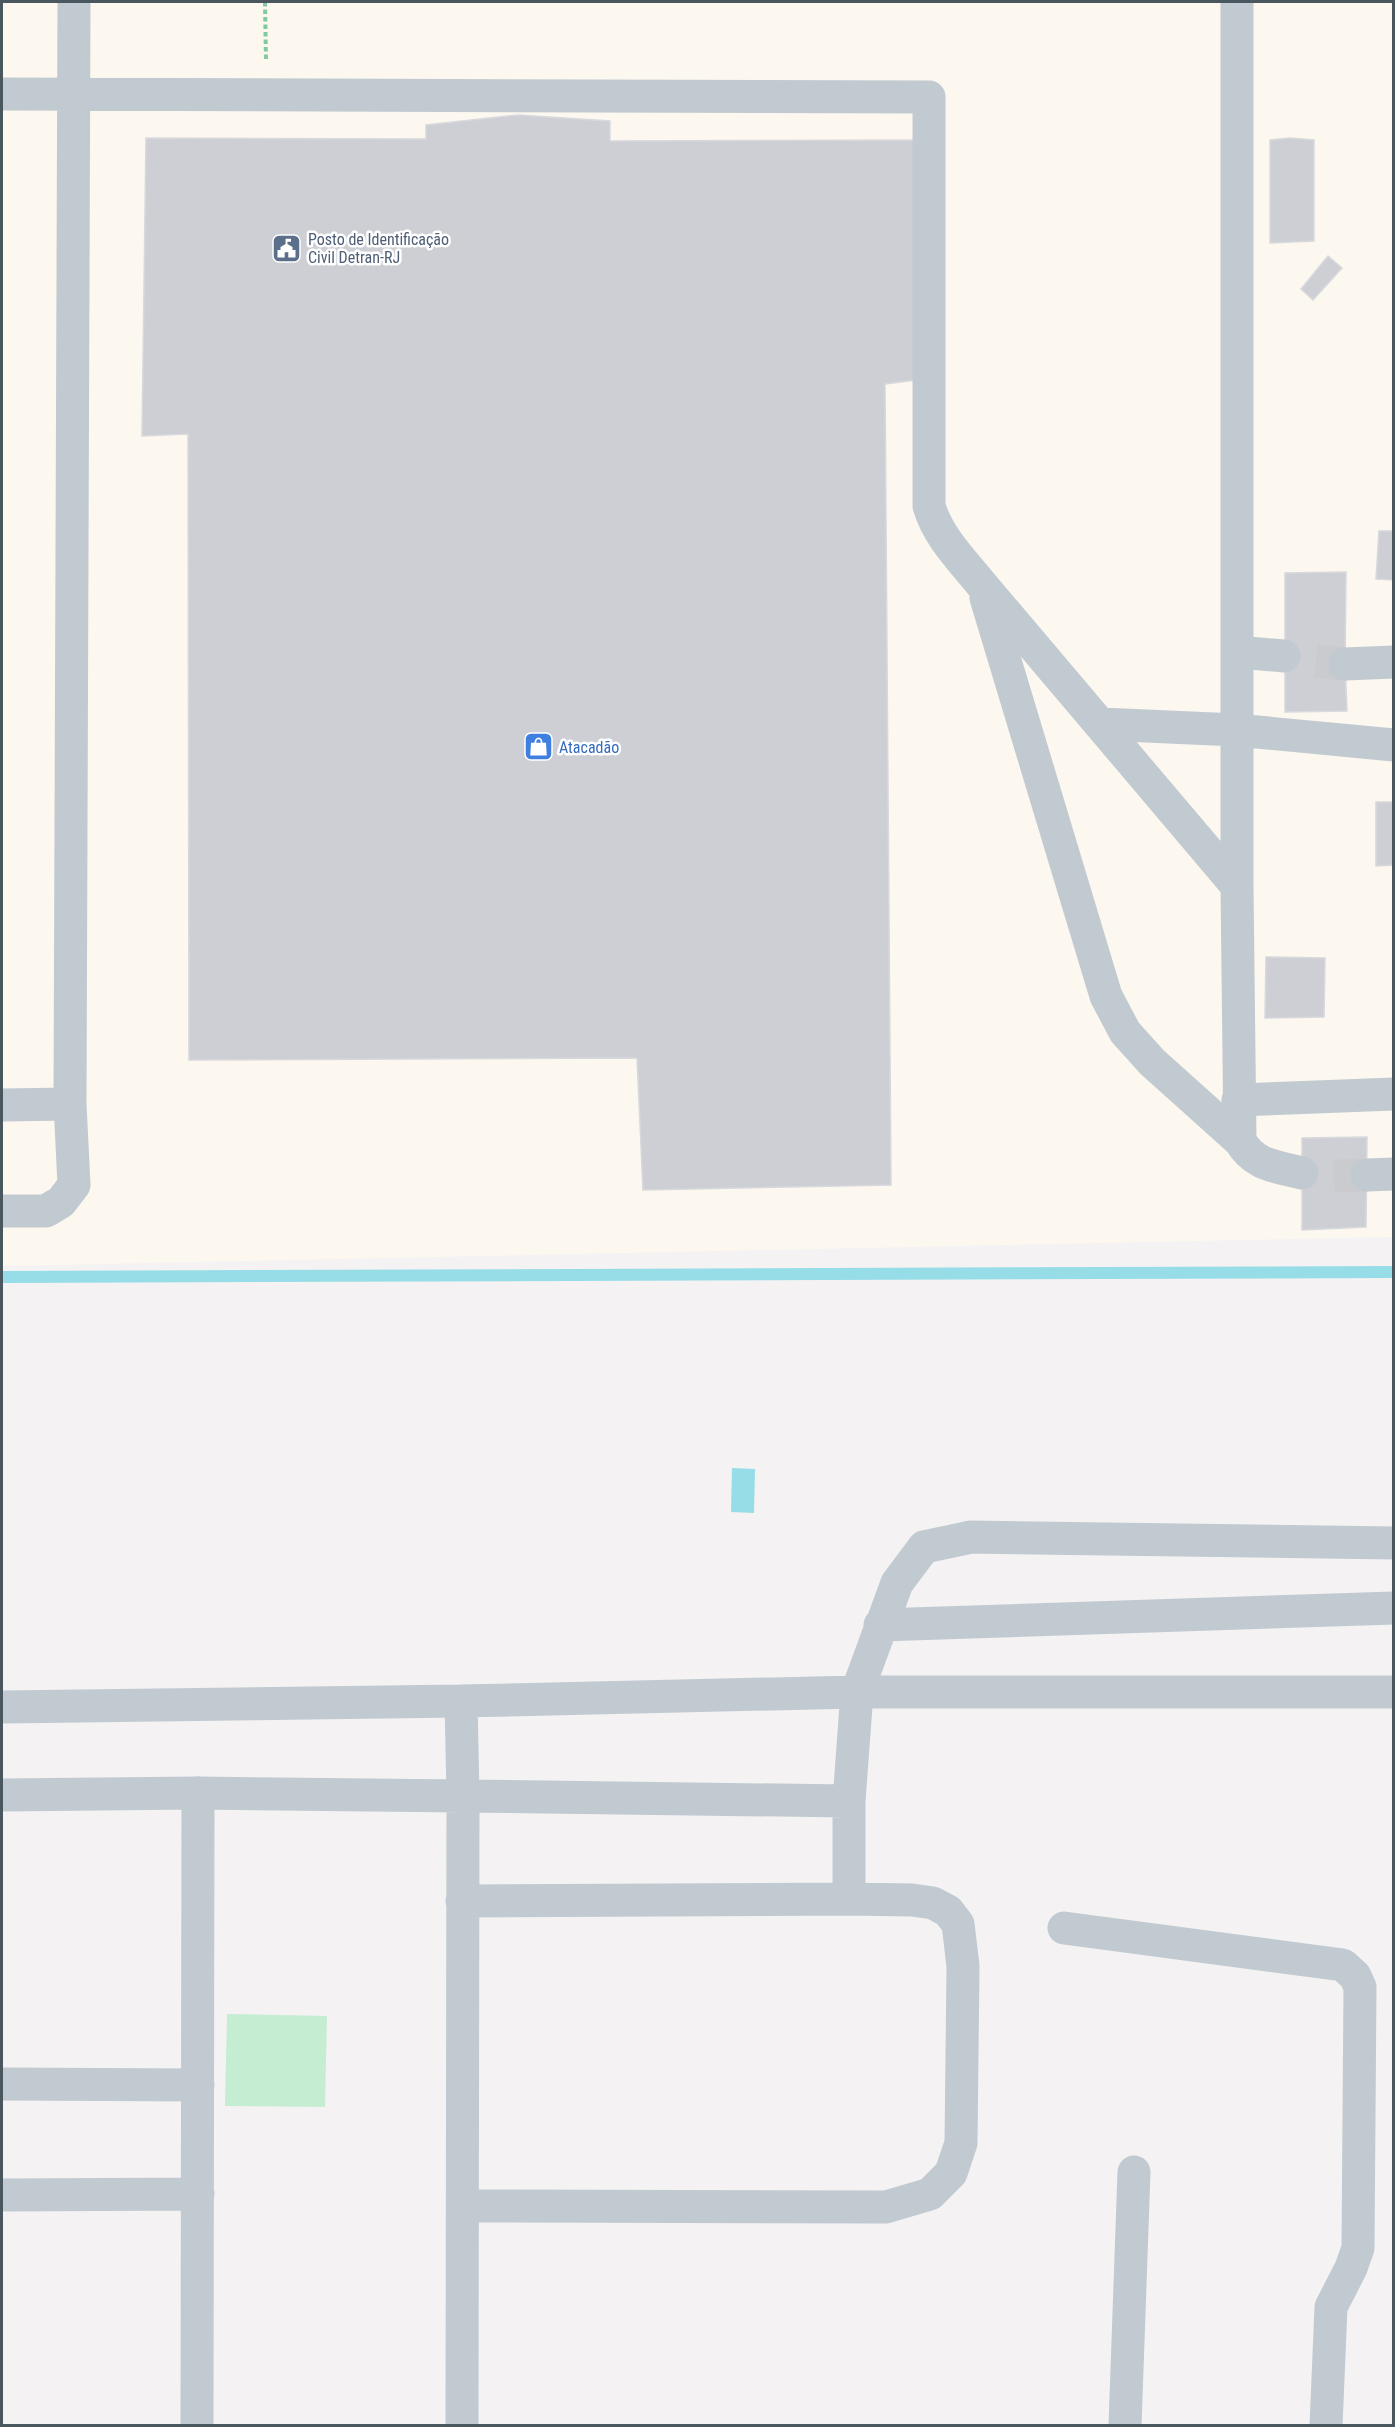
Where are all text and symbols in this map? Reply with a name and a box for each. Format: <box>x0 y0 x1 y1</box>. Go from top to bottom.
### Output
place label: Posto de Identificação Civil Detran-RJ <box>308 230 449 267</box>
public building icon: Posto de Identificação Civil Detran-RJ <box>271 232 303 264</box>
shop icon: Atacadão <box>522 731 554 763</box>
place label: Atacadão <box>559 738 619 757</box>

